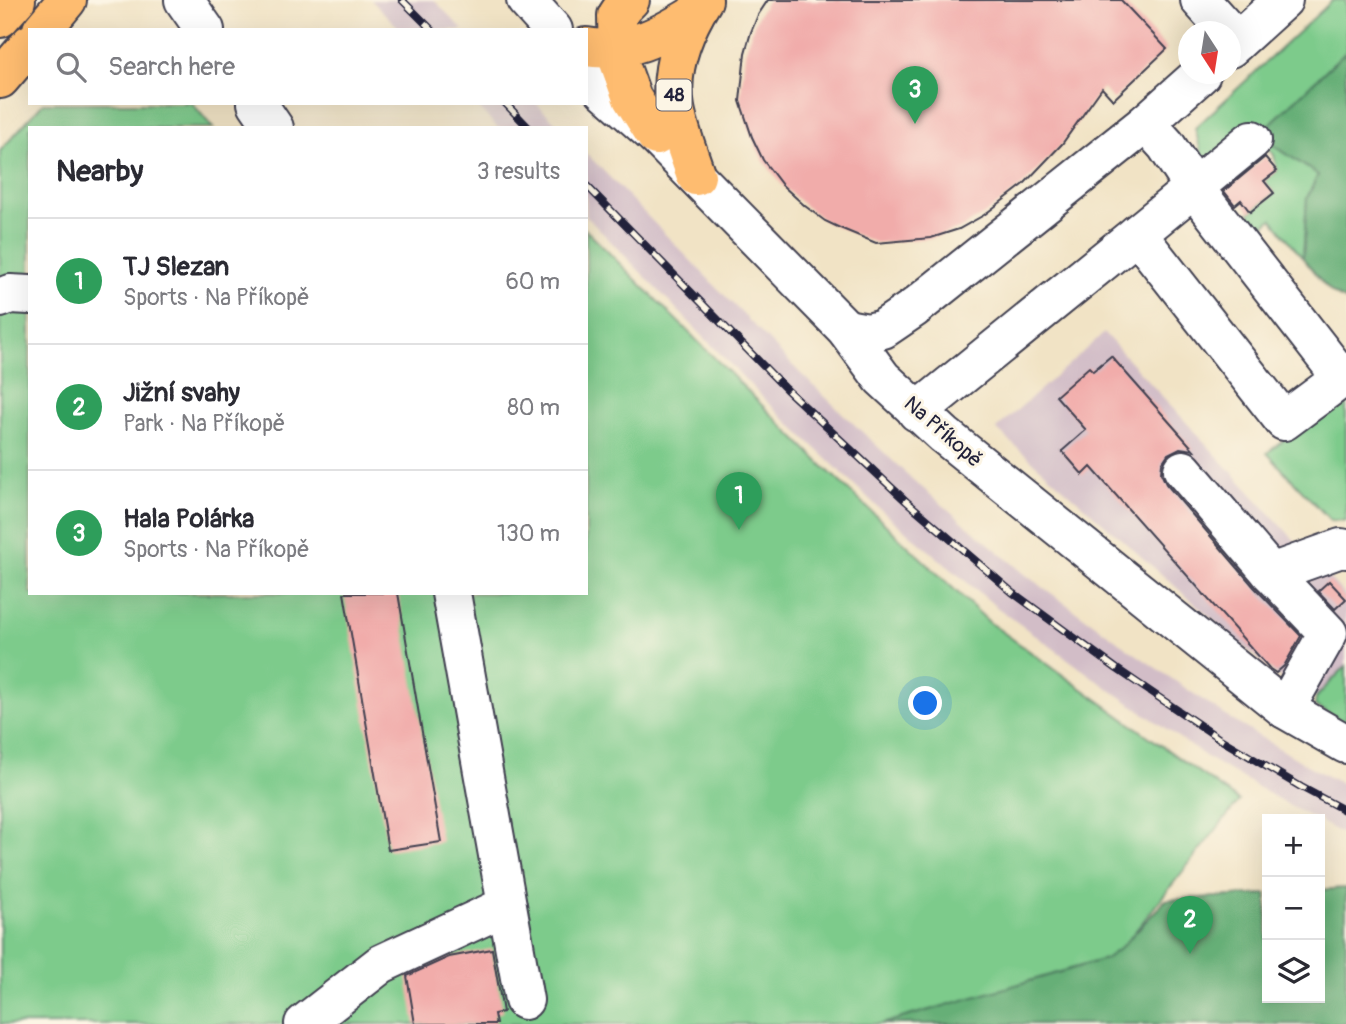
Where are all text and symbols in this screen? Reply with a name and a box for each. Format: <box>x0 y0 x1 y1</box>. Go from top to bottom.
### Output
north arrow <box>1178 21 1241 84</box>
search box <box>28 28 588 105</box>
icon: search <box>52 48 90 86</box>
text: Search here <box>108 51 235 83</box>
pin: 3 <box>892 66 938 124</box>
road number: 48 <box>656 80 692 110</box>
text: Nearby <box>56 153 143 190</box>
text: 3 results <box>477 157 560 186</box>
text: TJ Slezan <box>123 251 229 283</box>
text: 1 <box>75 267 84 296</box>
text: 60 m <box>505 267 560 296</box>
text: Sports · Na Příkopě <box>123 283 309 312</box>
text: Jižní svahy <box>123 377 240 409</box>
street label: Na Příkopě <box>898 390 988 474</box>
text: 2 <box>73 393 85 422</box>
text: 80 m <box>507 393 560 422</box>
text: Park · Na Příkopě <box>123 409 285 438</box>
pin: 1 <box>716 472 762 530</box>
text: Hala Polárka <box>123 503 254 535</box>
text: 3 <box>73 519 85 548</box>
text: 130 m <box>497 519 560 548</box>
text: Sports · Na Příkopě <box>123 535 309 564</box>
your location <box>908 686 942 720</box>
map controls <box>1262 814 1325 1003</box>
button: + <box>1262 814 1325 877</box>
button: − <box>1262 877 1325 940</box>
pin: 2 <box>1167 896 1213 954</box>
button: layers <box>1262 940 1325 1003</box>

